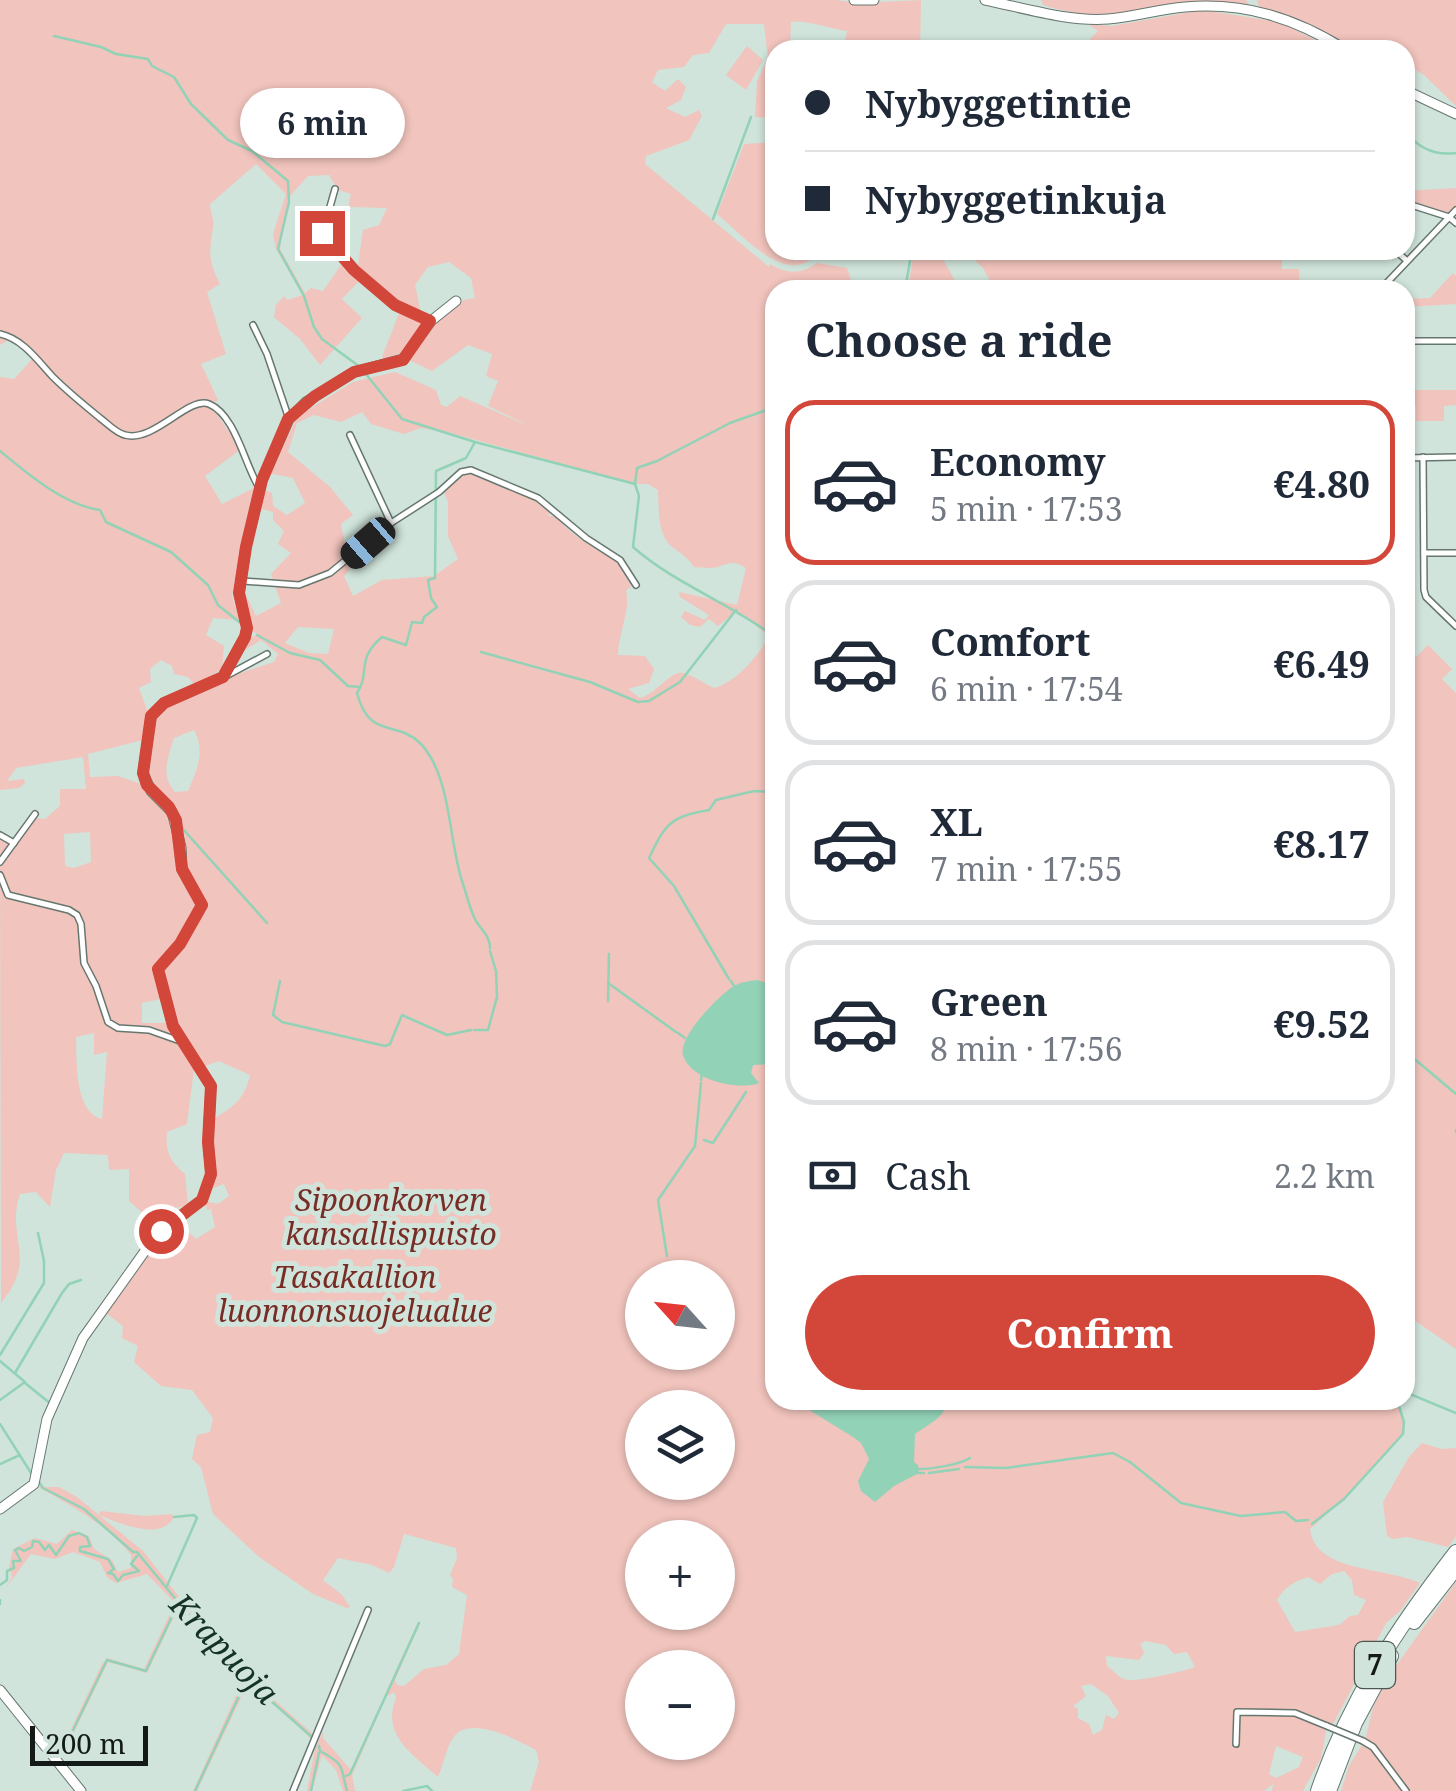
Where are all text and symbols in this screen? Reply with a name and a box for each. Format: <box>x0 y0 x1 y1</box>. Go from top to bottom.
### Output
text: Nybyggetintie <box>865 77 1132 129</box>
callout: 6 min <box>240 88 404 158</box>
text: 6 min <box>277 101 368 144</box>
text: Nybyggetinkuja <box>865 173 1167 225</box>
route end <box>300 211 345 256</box>
text: Choose a ride <box>805 309 1113 370</box>
text: Economy <box>930 435 1106 487</box>
icon: car <box>810 438 900 528</box>
text: €4.80 <box>1273 457 1370 509</box>
text: 5 min · 17:53 <box>930 487 1123 530</box>
car <box>336 512 400 574</box>
text: Comfort <box>930 615 1090 667</box>
icon: car <box>810 618 900 708</box>
text: €6.49 <box>1273 637 1370 689</box>
text: 6 min · 17:54 <box>930 667 1123 710</box>
text: XL <box>930 795 983 847</box>
icon: car <box>810 798 900 888</box>
text: €8.17 <box>1273 817 1370 869</box>
text: 7 min · 17:55 <box>930 847 1123 890</box>
text: Green <box>930 975 1048 1027</box>
icon: car <box>810 978 900 1068</box>
text: €9.52 <box>1273 997 1370 1049</box>
text: 8 min · 17:56 <box>930 1027 1123 1070</box>
icon: cash <box>805 1148 860 1203</box>
text: Cash <box>885 1149 971 1201</box>
text: 2.2 km <box>1274 1154 1375 1197</box>
park label: Sipoonkorven kansallispuisto <box>285 1179 497 1254</box>
route start <box>139 1209 184 1254</box>
park label: Tasakallion luonnonsuojelualue <box>218 1256 492 1331</box>
north arrow <box>625 1260 735 1370</box>
map controls <box>625 1260 735 1760</box>
button: Confirm <box>805 1275 1375 1390</box>
button: layers <box>625 1390 735 1500</box>
button: + <box>625 1520 735 1630</box>
water label: Krapuoja <box>161 1582 289 1713</box>
road number: 7 <box>1355 1642 1395 1688</box>
button: − <box>625 1650 735 1760</box>
scale bar <box>30 1721 148 1766</box>
text: 200 m <box>45 1724 126 1762</box>

